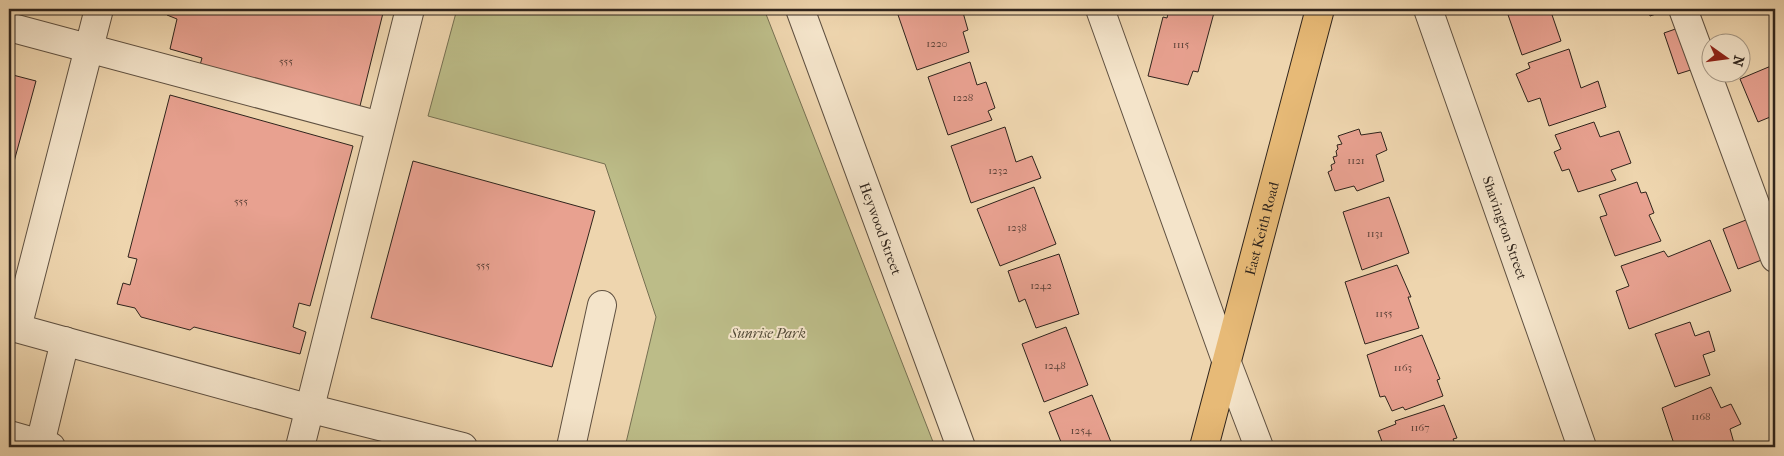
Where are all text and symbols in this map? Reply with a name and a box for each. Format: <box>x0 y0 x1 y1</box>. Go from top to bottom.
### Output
north arrow <box>1702 32 1752 82</box>
house number: 1220 <box>926 37 948 50</box>
house number: 1115 <box>1173 38 1189 51</box>
text: N <box>1729 54 1748 69</box>
house number: 555 <box>279 55 293 68</box>
house number: 1228 <box>953 91 973 104</box>
house number: 1121 <box>1347 154 1365 167</box>
house number: 1232 <box>988 164 1008 177</box>
street label: Shavington Street <box>1479 174 1531 282</box>
street label: East Keith Road <box>1241 179 1282 277</box>
street label: Heywood Street <box>856 180 905 277</box>
house number: 555 <box>234 195 248 208</box>
house number: 1238 <box>1007 221 1027 234</box>
house number: 1131 <box>1367 227 1383 240</box>
house number: 555 <box>476 259 490 272</box>
house number: 1242 <box>1030 279 1052 292</box>
house number: 1155 <box>1375 307 1393 320</box>
park label: Sunrise Park <box>729 325 806 342</box>
house number: 1248 <box>1044 359 1066 372</box>
house number: 1163 <box>1394 361 1412 374</box>
house number: 1168 <box>1691 410 1711 423</box>
house number: 1167 <box>1411 421 1430 434</box>
house number: 1254 <box>1071 424 1092 437</box>

